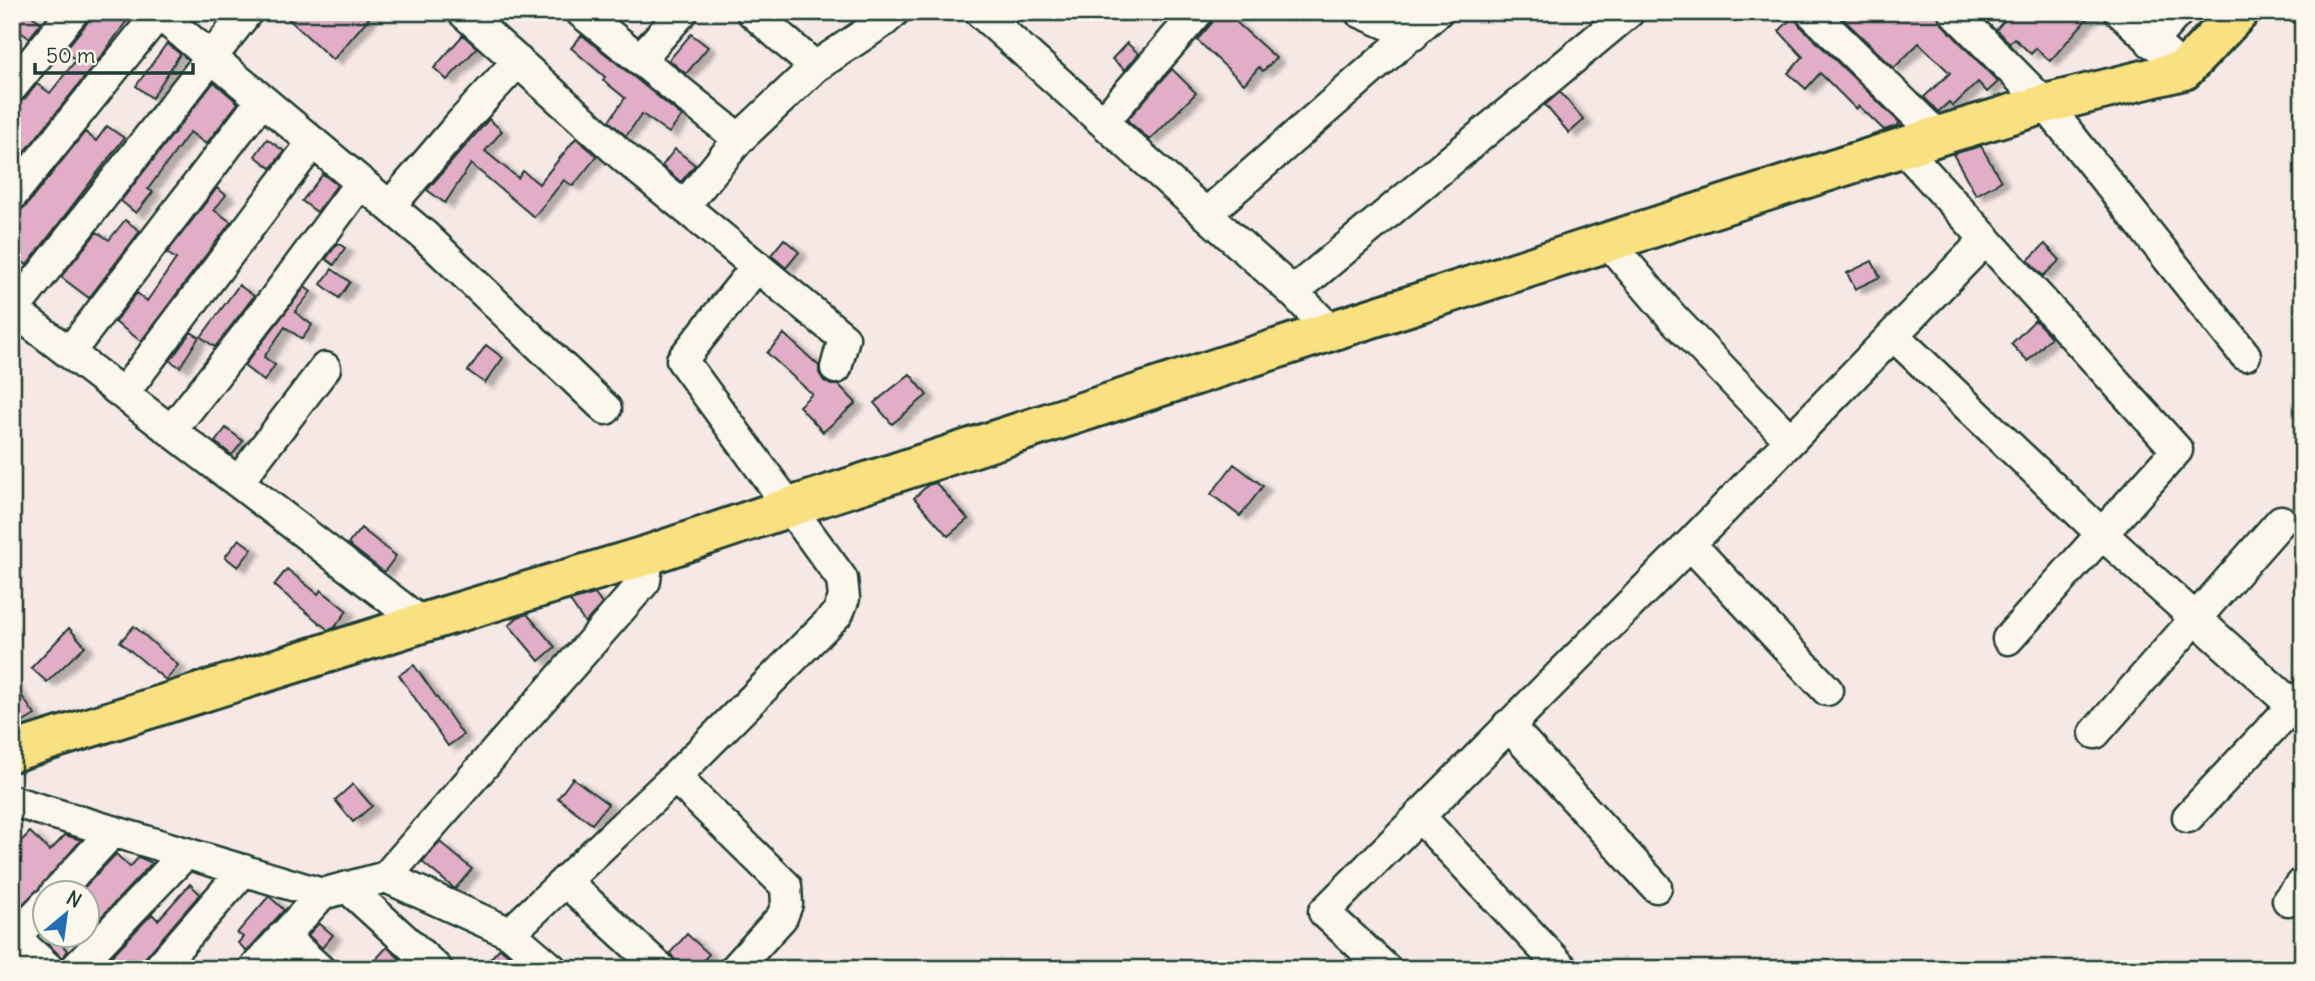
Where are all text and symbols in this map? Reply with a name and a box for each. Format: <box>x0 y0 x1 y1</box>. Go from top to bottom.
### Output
scale bar <box>35 32 192 76</box>
text: 50 m <box>46 42 95 69</box>
north arrow <box>32 880 102 950</box>
text: N <box>63 885 86 913</box>

